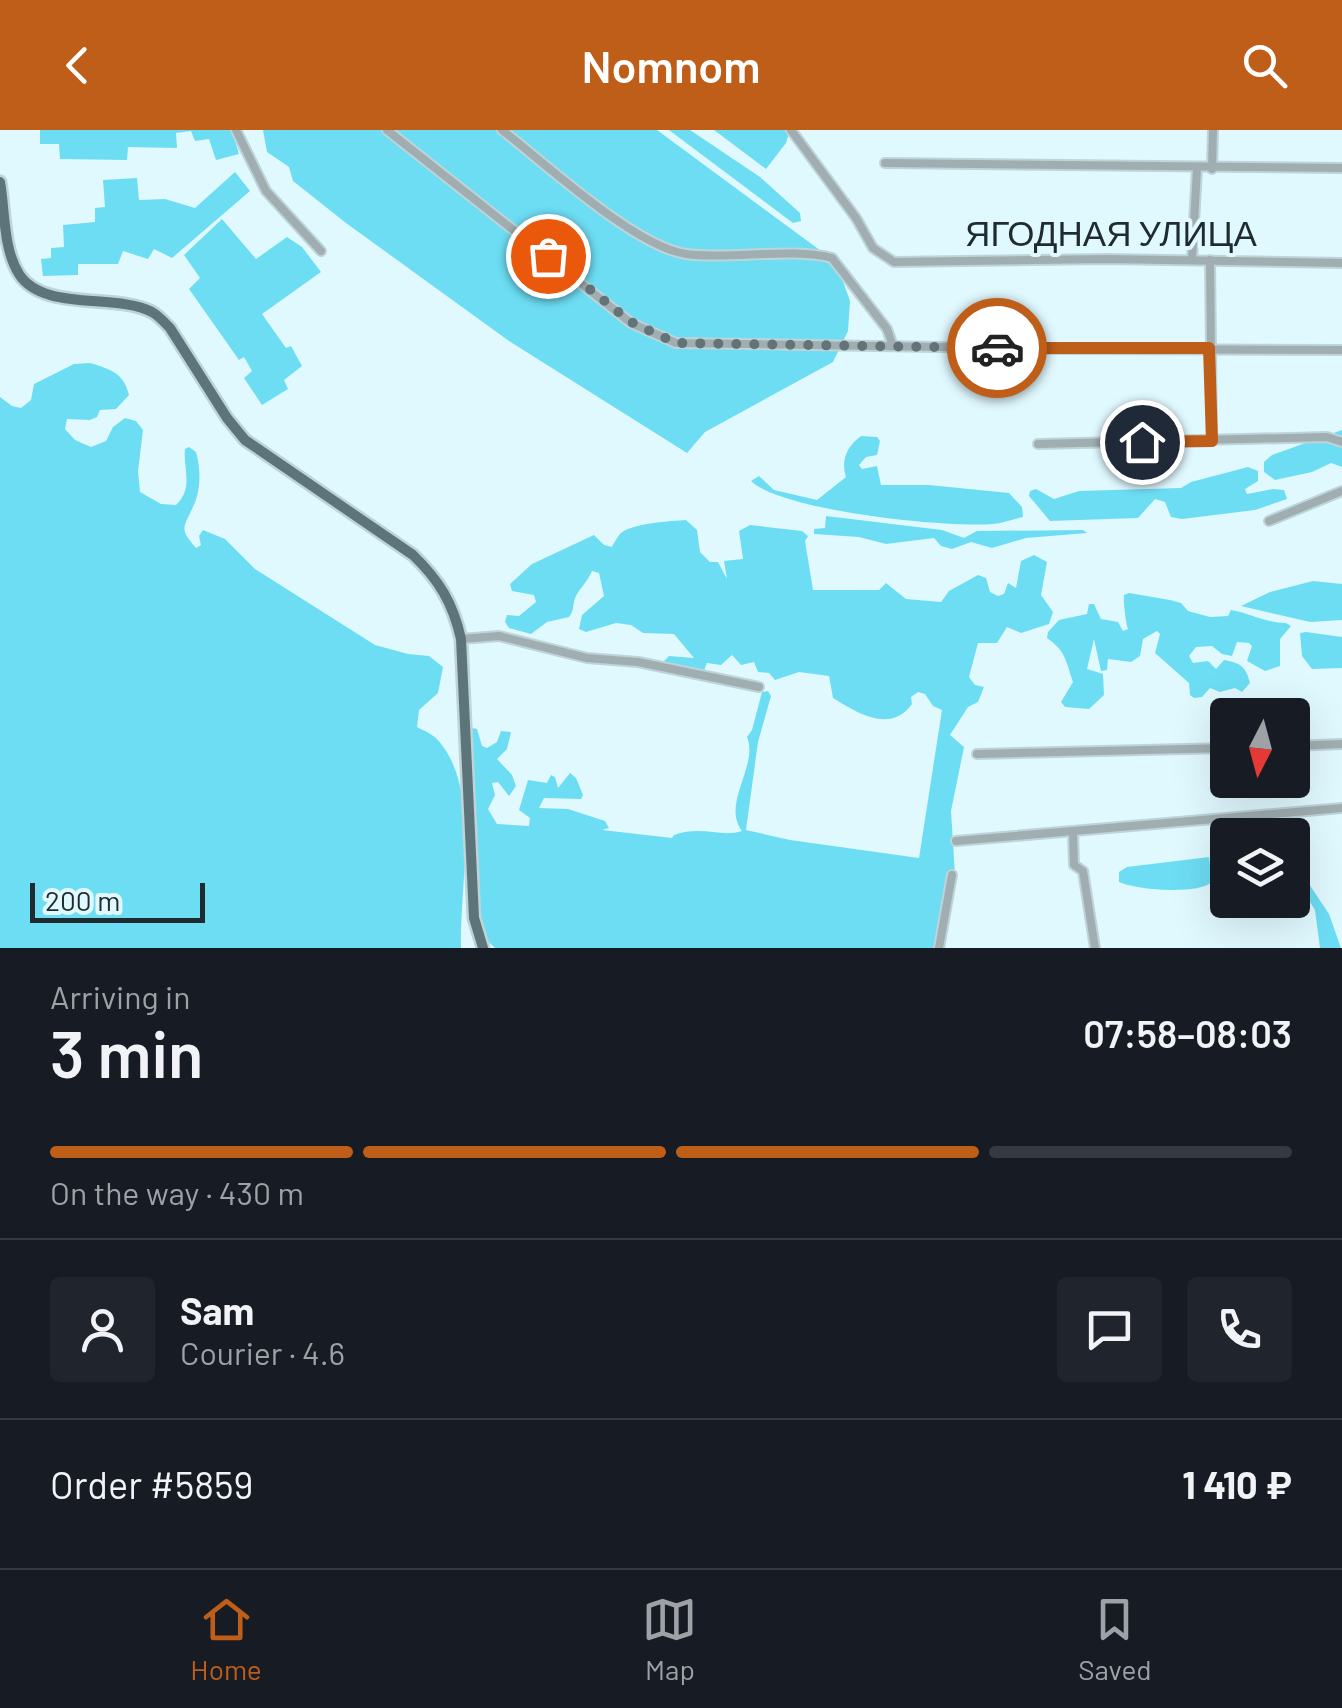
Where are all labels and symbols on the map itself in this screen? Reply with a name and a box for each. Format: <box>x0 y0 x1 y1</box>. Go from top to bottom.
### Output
street label: ЯГОДНАЯ УЛИЦА <box>965 211 1258 253</box>
pin <box>506 214 591 299</box>
courier <box>947 298 1047 398</box>
pin <box>1100 400 1185 485</box>
north arrow <box>1210 698 1310 798</box>
scale bar <box>30 878 205 923</box>

